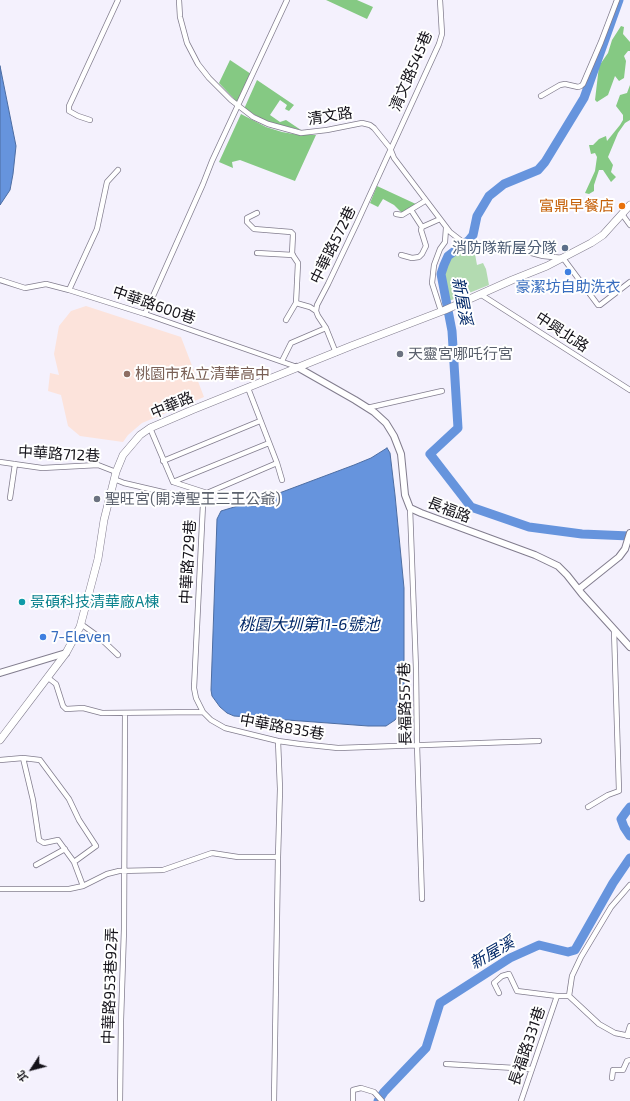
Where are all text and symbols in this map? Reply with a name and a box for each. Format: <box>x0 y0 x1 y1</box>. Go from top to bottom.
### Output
street label: 清文路545巷 <box>386 28 436 114</box>
street label: 清文路 <box>306 104 354 128</box>
place label: 富鼎早餐店 <box>539 197 614 215</box>
marker: 富鼎早餐店 <box>617 201 627 211</box>
street label: 中華路572巷 <box>306 203 360 287</box>
place label: 消防隊新屋分隊 <box>452 239 557 257</box>
marker: 消防隊新屋分隊 <box>560 243 570 253</box>
marker: 豪潔坊自助洗衣 <box>563 267 573 277</box>
water label: 新屋溪 <box>448 276 476 326</box>
place label: 豪潔坊自助洗衣 <box>516 278 620 296</box>
street label: 中華路600巷 <box>110 282 198 328</box>
street label: 中興北路 <box>532 308 592 356</box>
place label: 天靈宮哪吒行宮 <box>408 345 513 363</box>
marker: 天靈宮哪吒行宮 <box>395 349 405 359</box>
place label: 桃園市私立清華高中 <box>135 365 270 383</box>
marker: 桃園市私立清華高中 <box>122 369 132 379</box>
street label: 中華路 <box>148 388 196 422</box>
street label: 中華路712巷 <box>18 443 100 465</box>
place label: 聖旺宮(開漳聖王三王公爺) <box>105 490 281 508</box>
marker: 聖旺宮(開漳聖王三王公爺) <box>92 494 102 504</box>
street label: 長福路 <box>425 494 473 526</box>
street label: 中華路729巷 <box>177 519 199 605</box>
place label: 景碩科技清華廠A棟 <box>30 593 159 611</box>
marker: 景碩科技清華廠A棟 <box>17 597 27 607</box>
water label: 桃園大圳第11-6號池 <box>239 615 379 635</box>
place label: 7-Eleven <box>51 628 111 646</box>
marker: 7-Eleven <box>38 632 48 642</box>
street label: 長福路557巷 <box>395 662 415 746</box>
street label: 中華路835巷 <box>238 711 326 743</box>
street label: 中華路953巷92弄 <box>99 927 121 1045</box>
water label: 新屋溪 <box>466 933 518 973</box>
street label: 長福路331巷 <box>505 1004 549 1088</box>
north arrow <box>12 1049 52 1089</box>
text: 北 <box>13 1068 30 1085</box>

